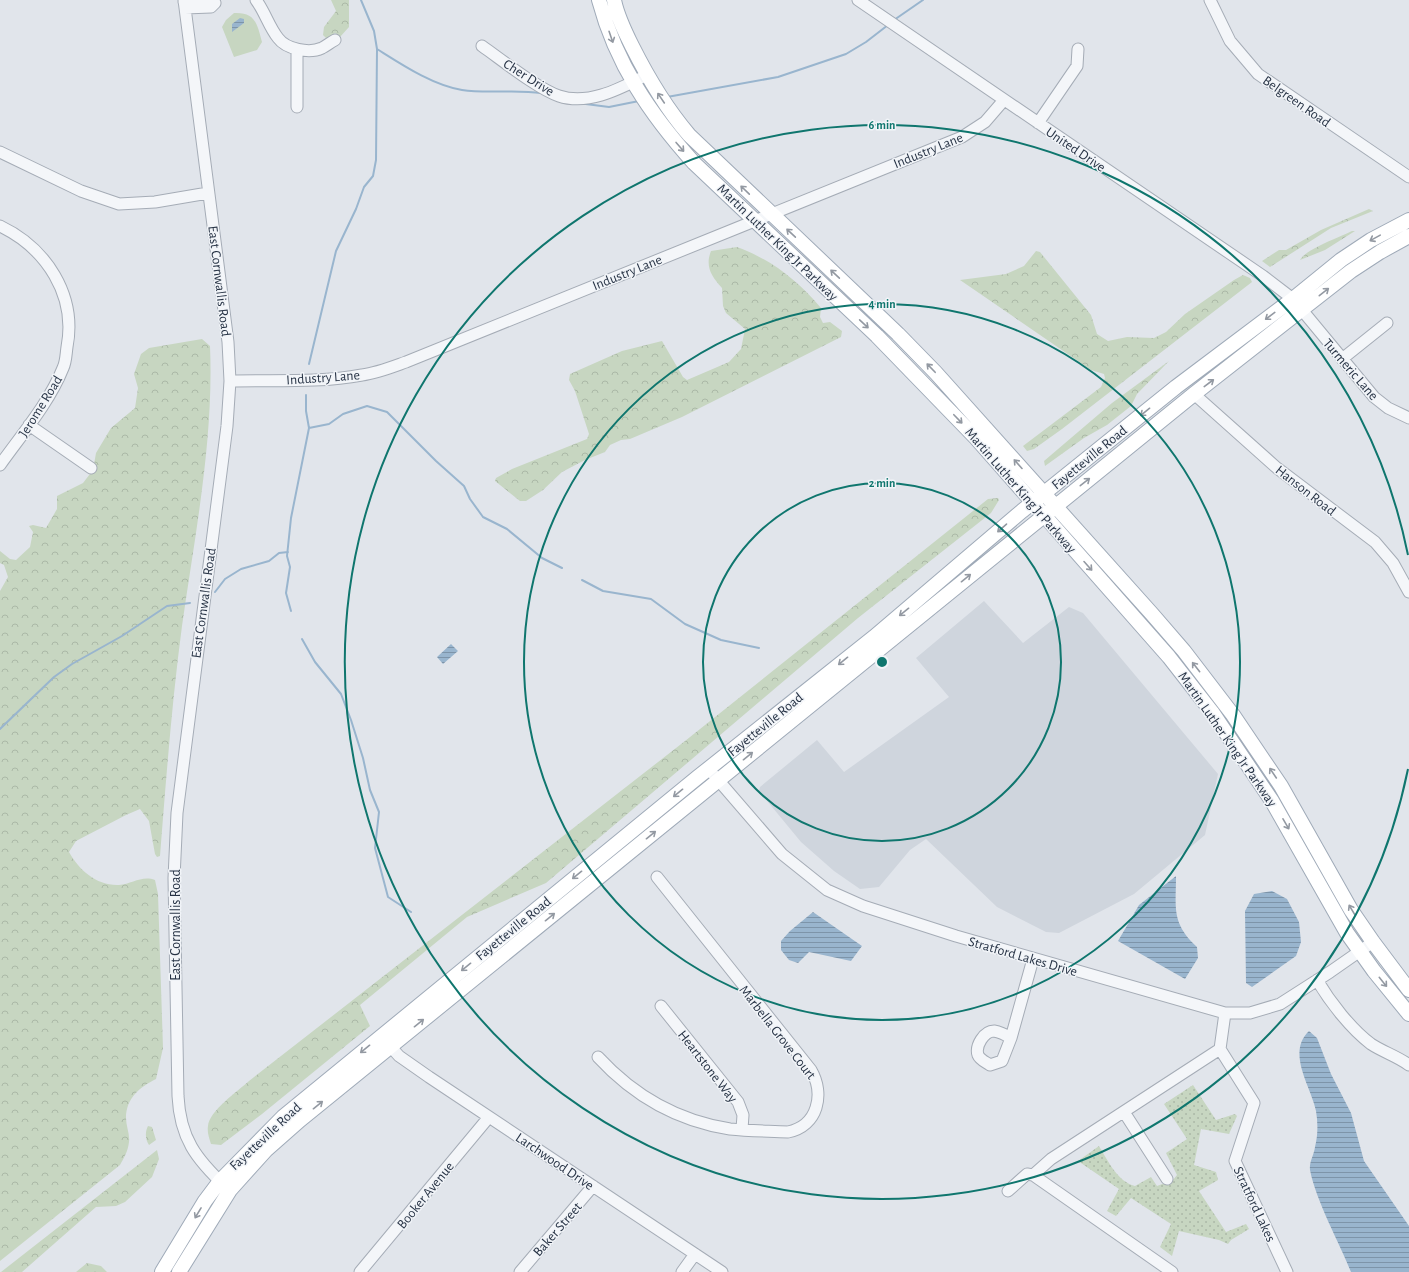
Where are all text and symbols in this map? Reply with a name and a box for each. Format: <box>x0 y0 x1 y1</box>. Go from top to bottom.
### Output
one-way arrow <box>607 31 615 43</box>
street label: Cher Drive <box>501 57 556 99</box>
street label: Belgreen Road <box>1260 73 1333 130</box>
one-way arrow <box>657 93 665 104</box>
text: 6 min <box>869 119 895 131</box>
street label: United Drive <box>1043 125 1108 175</box>
street label: Industry Lane <box>892 131 965 171</box>
one-way arrow <box>675 141 684 152</box>
street label: Martin Luther King Jr Parkway <box>714 182 840 304</box>
one-way arrow <box>740 185 750 195</box>
street label: East Cornwallis Road <box>205 225 233 337</box>
one-way arrow <box>786 228 796 238</box>
one-way arrow <box>1369 235 1381 243</box>
street label: Industry Lane <box>591 253 664 293</box>
one-way arrow <box>830 270 840 279</box>
one-way arrow <box>1319 288 1330 296</box>
text: 4 min <box>868 298 896 310</box>
one-way arrow <box>1265 312 1276 320</box>
one-way arrow <box>859 319 869 329</box>
street label: Turmeric Lane <box>1320 336 1381 403</box>
one-way arrow <box>926 363 936 373</box>
street label: Industry Lane <box>286 368 360 388</box>
street label: Jerome Road <box>16 373 65 440</box>
one-way arrow <box>1203 378 1214 387</box>
one-way arrow <box>1140 407 1151 416</box>
one-way arrow <box>953 414 963 424</box>
street label: Fayetteville Road <box>1049 423 1130 492</box>
street label: Martin Luther King Jr Parkway <box>962 425 1078 556</box>
one-way arrow <box>1014 459 1023 469</box>
street label: Hanson Road <box>1273 463 1338 519</box>
text: 2 min <box>869 477 895 489</box>
one-way arrow <box>1080 477 1091 486</box>
one-way arrow <box>997 523 1008 532</box>
street label: East Cornwallis Road <box>189 547 219 659</box>
one-way arrow <box>1083 561 1092 571</box>
one-way arrow <box>960 574 971 582</box>
one-way arrow <box>898 608 909 617</box>
centre of rings <box>875 655 889 669</box>
one-way arrow <box>838 657 849 666</box>
one-way arrow <box>1192 662 1201 673</box>
street label: Martin Luther King Jr Parkway <box>1175 670 1279 810</box>
street label: Fayetteville Road <box>725 690 806 759</box>
one-way arrow <box>743 751 754 760</box>
one-way arrow <box>1268 767 1276 779</box>
one-way arrow <box>672 789 683 797</box>
one-way arrow <box>1282 818 1290 830</box>
one-way arrow <box>646 830 657 839</box>
street label: East Cornwallis Road <box>169 869 183 981</box>
one-way arrow <box>572 871 583 880</box>
street label: Fayetteville Road <box>473 894 554 963</box>
one-way arrow <box>1347 904 1355 916</box>
one-way arrow <box>545 913 556 922</box>
street label: Stratford Lakes Drive <box>967 935 1079 979</box>
one-way arrow <box>460 962 471 971</box>
one-way arrow <box>1379 977 1387 988</box>
street label: Marbella Grove Court <box>736 983 818 1083</box>
one-way arrow <box>413 1018 424 1027</box>
street label: Heartstone Way <box>675 1028 740 1105</box>
one-way arrow <box>360 1045 371 1053</box>
street label: Fayetteville Road <box>227 1100 304 1173</box>
one-way arrow <box>313 1101 324 1109</box>
street label: Larchwood Drive <box>513 1131 596 1193</box>
street label: Booker Avenue <box>395 1160 457 1232</box>
street label: Stratford Lakes <box>1231 1165 1278 1244</box>
street label: Baker Street <box>531 1200 585 1259</box>
one-way arrow <box>193 1207 201 1219</box>

